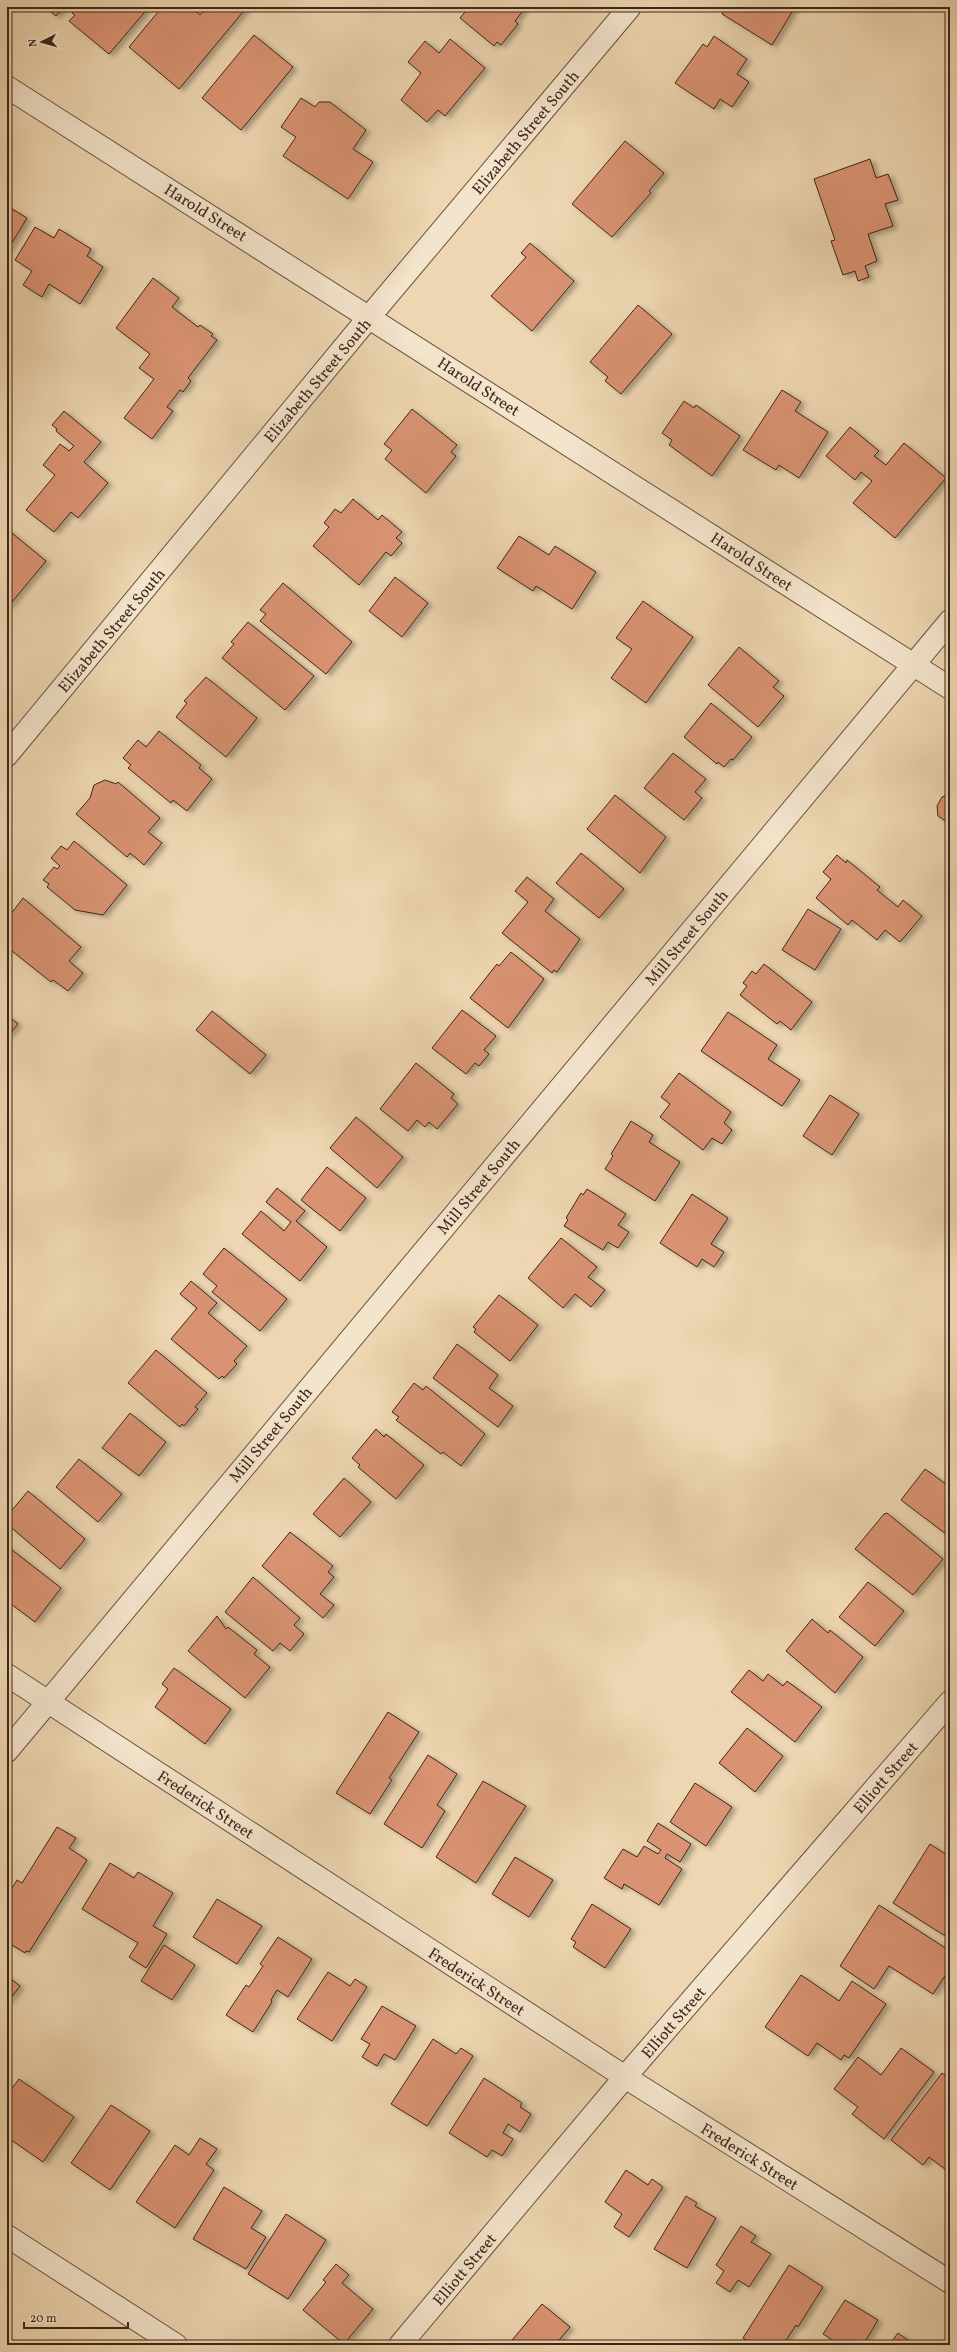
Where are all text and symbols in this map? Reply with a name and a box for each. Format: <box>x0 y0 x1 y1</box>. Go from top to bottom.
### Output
north arrow <box>22 22 62 62</box>
text: N <box>26 38 41 48</box>
street label: Elizabeth Street South <box>468 66 585 200</box>
street label: Harold Street <box>159 179 251 248</box>
street label: Elizabeth Street South <box>260 314 377 448</box>
street label: Harold Street <box>432 353 524 423</box>
street label: Harold Street <box>705 528 797 598</box>
street label: Elizabeth Street South <box>54 564 171 698</box>
street label: Mill Street South <box>641 886 734 991</box>
street label: Mill Street South <box>433 1135 526 1240</box>
street label: Mill Street South <box>225 1383 318 1488</box>
street label: Elliott Street <box>849 1737 924 1819</box>
street label: Frederick Street <box>152 1766 258 1845</box>
street label: Frederick Street <box>423 1943 529 2022</box>
street label: Elliott Street <box>637 1982 712 2064</box>
street label: Frederick Street <box>696 2119 802 2197</box>
street label: Elliott Street <box>429 2229 503 2311</box>
scale bar <box>24 2304 128 2330</box>
text: 20 m <box>30 2311 57 2327</box>

